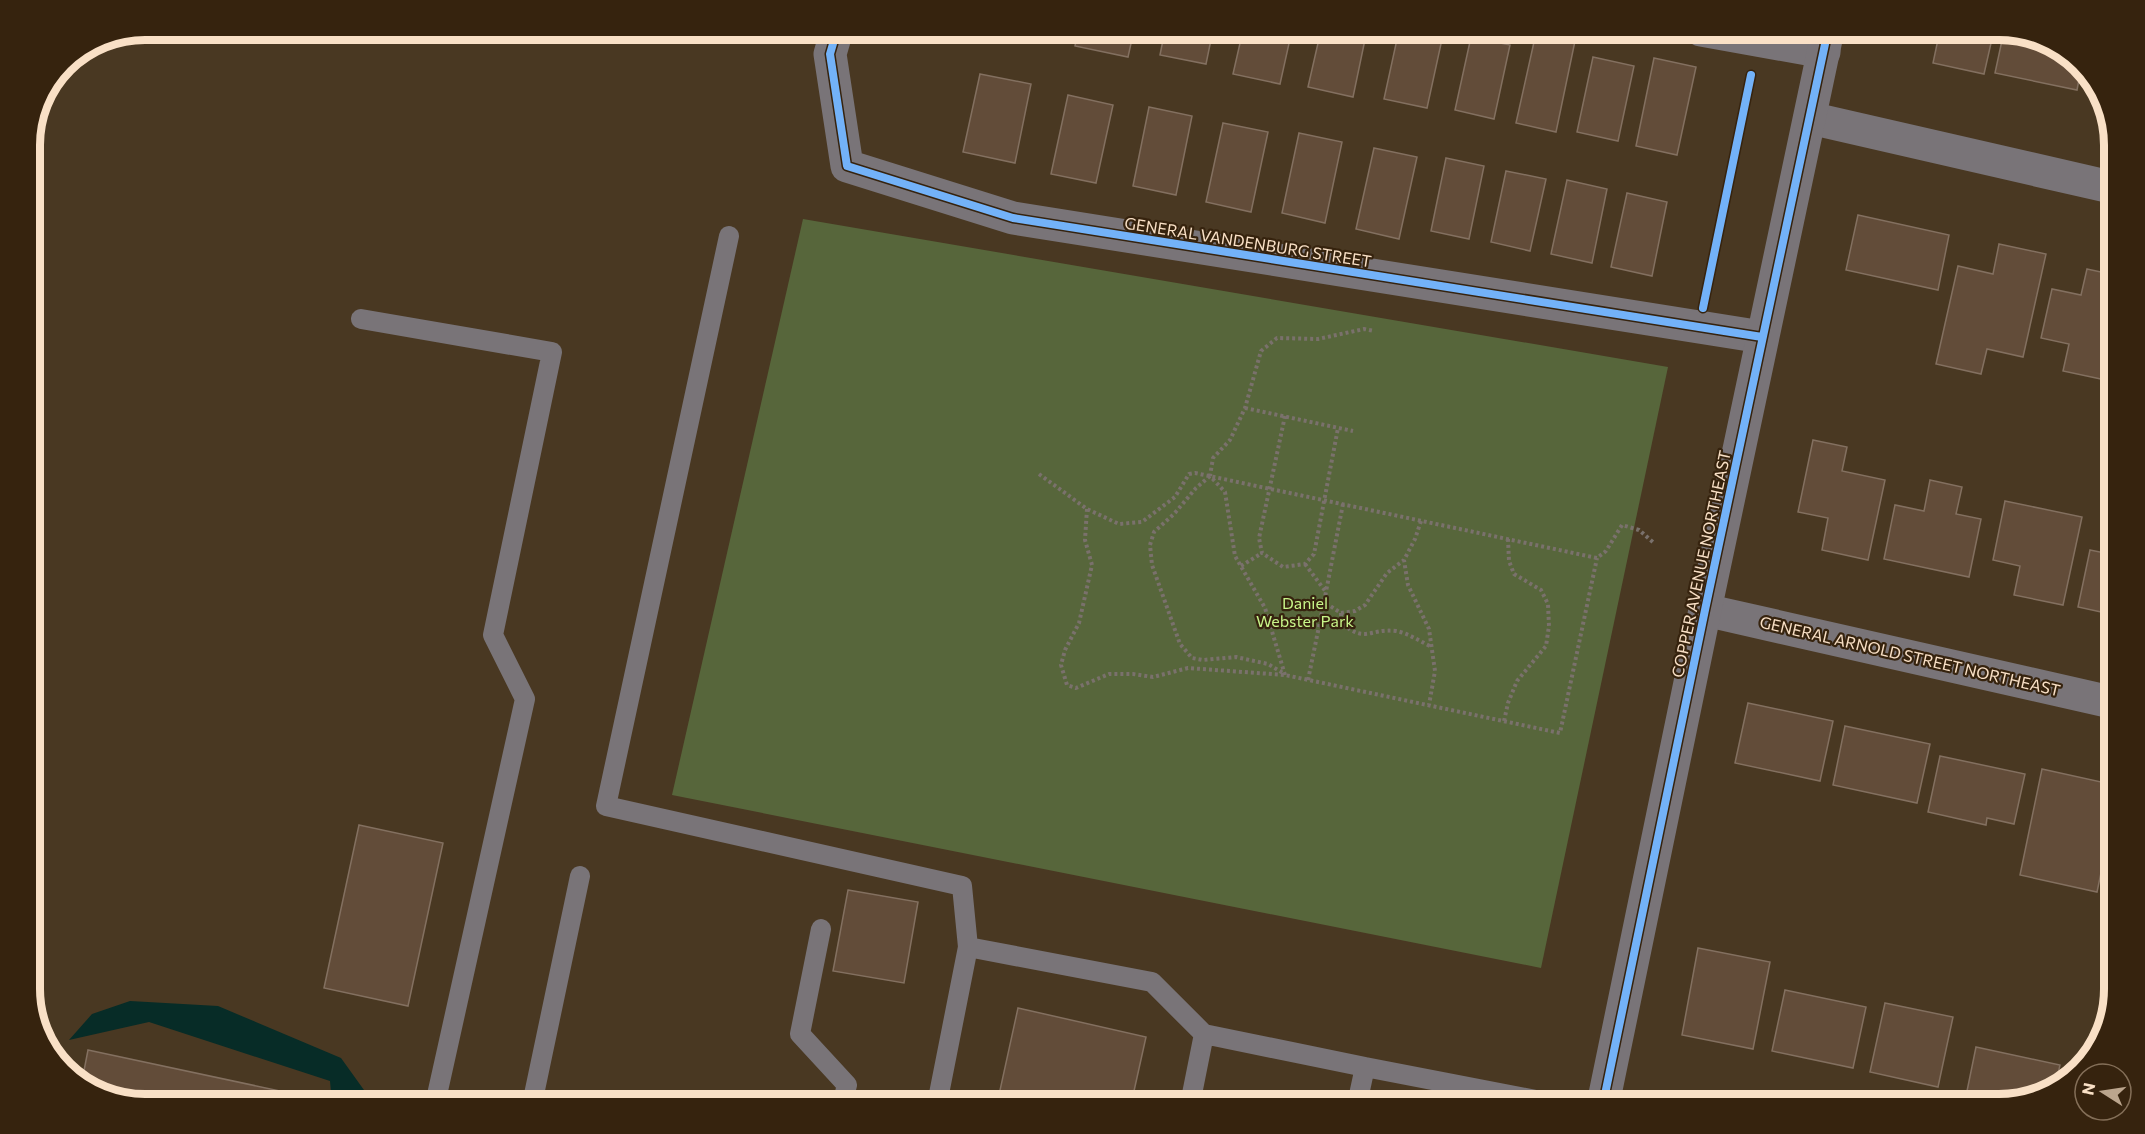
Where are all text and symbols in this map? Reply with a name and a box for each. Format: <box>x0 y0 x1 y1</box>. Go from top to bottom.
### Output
street label: GENERAL VANDENBURG STREET <box>1123 213 1373 270</box>
street label: COPPER AVENUE NORTHEAST <box>1667 449 1734 679</box>
park label: Daniel Webster Park <box>1256 593 1354 630</box>
street label: GENERAL ARNOLD STREET NORTHEAST <box>1758 612 2062 699</box>
north arrow <box>2073 1062 2133 1122</box>
text: N <box>2077 1081 2098 1097</box>

